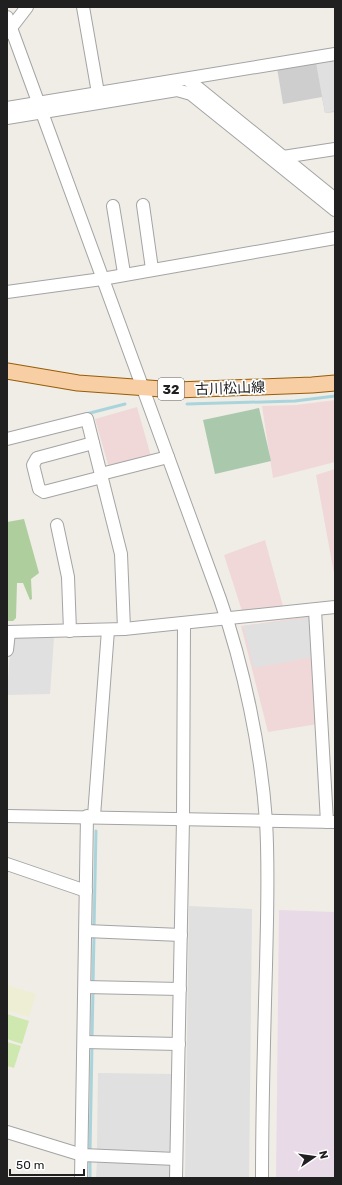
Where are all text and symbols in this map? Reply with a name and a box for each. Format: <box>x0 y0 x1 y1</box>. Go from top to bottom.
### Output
road number: 32 <box>158 378 184 400</box>
street label: 古川松山線 <box>195 379 265 398</box>
north arrow <box>294 1137 334 1177</box>
text: N <box>316 1150 330 1160</box>
scale bar <box>10 1151 84 1177</box>
text: 50 m <box>16 1158 44 1172</box>

